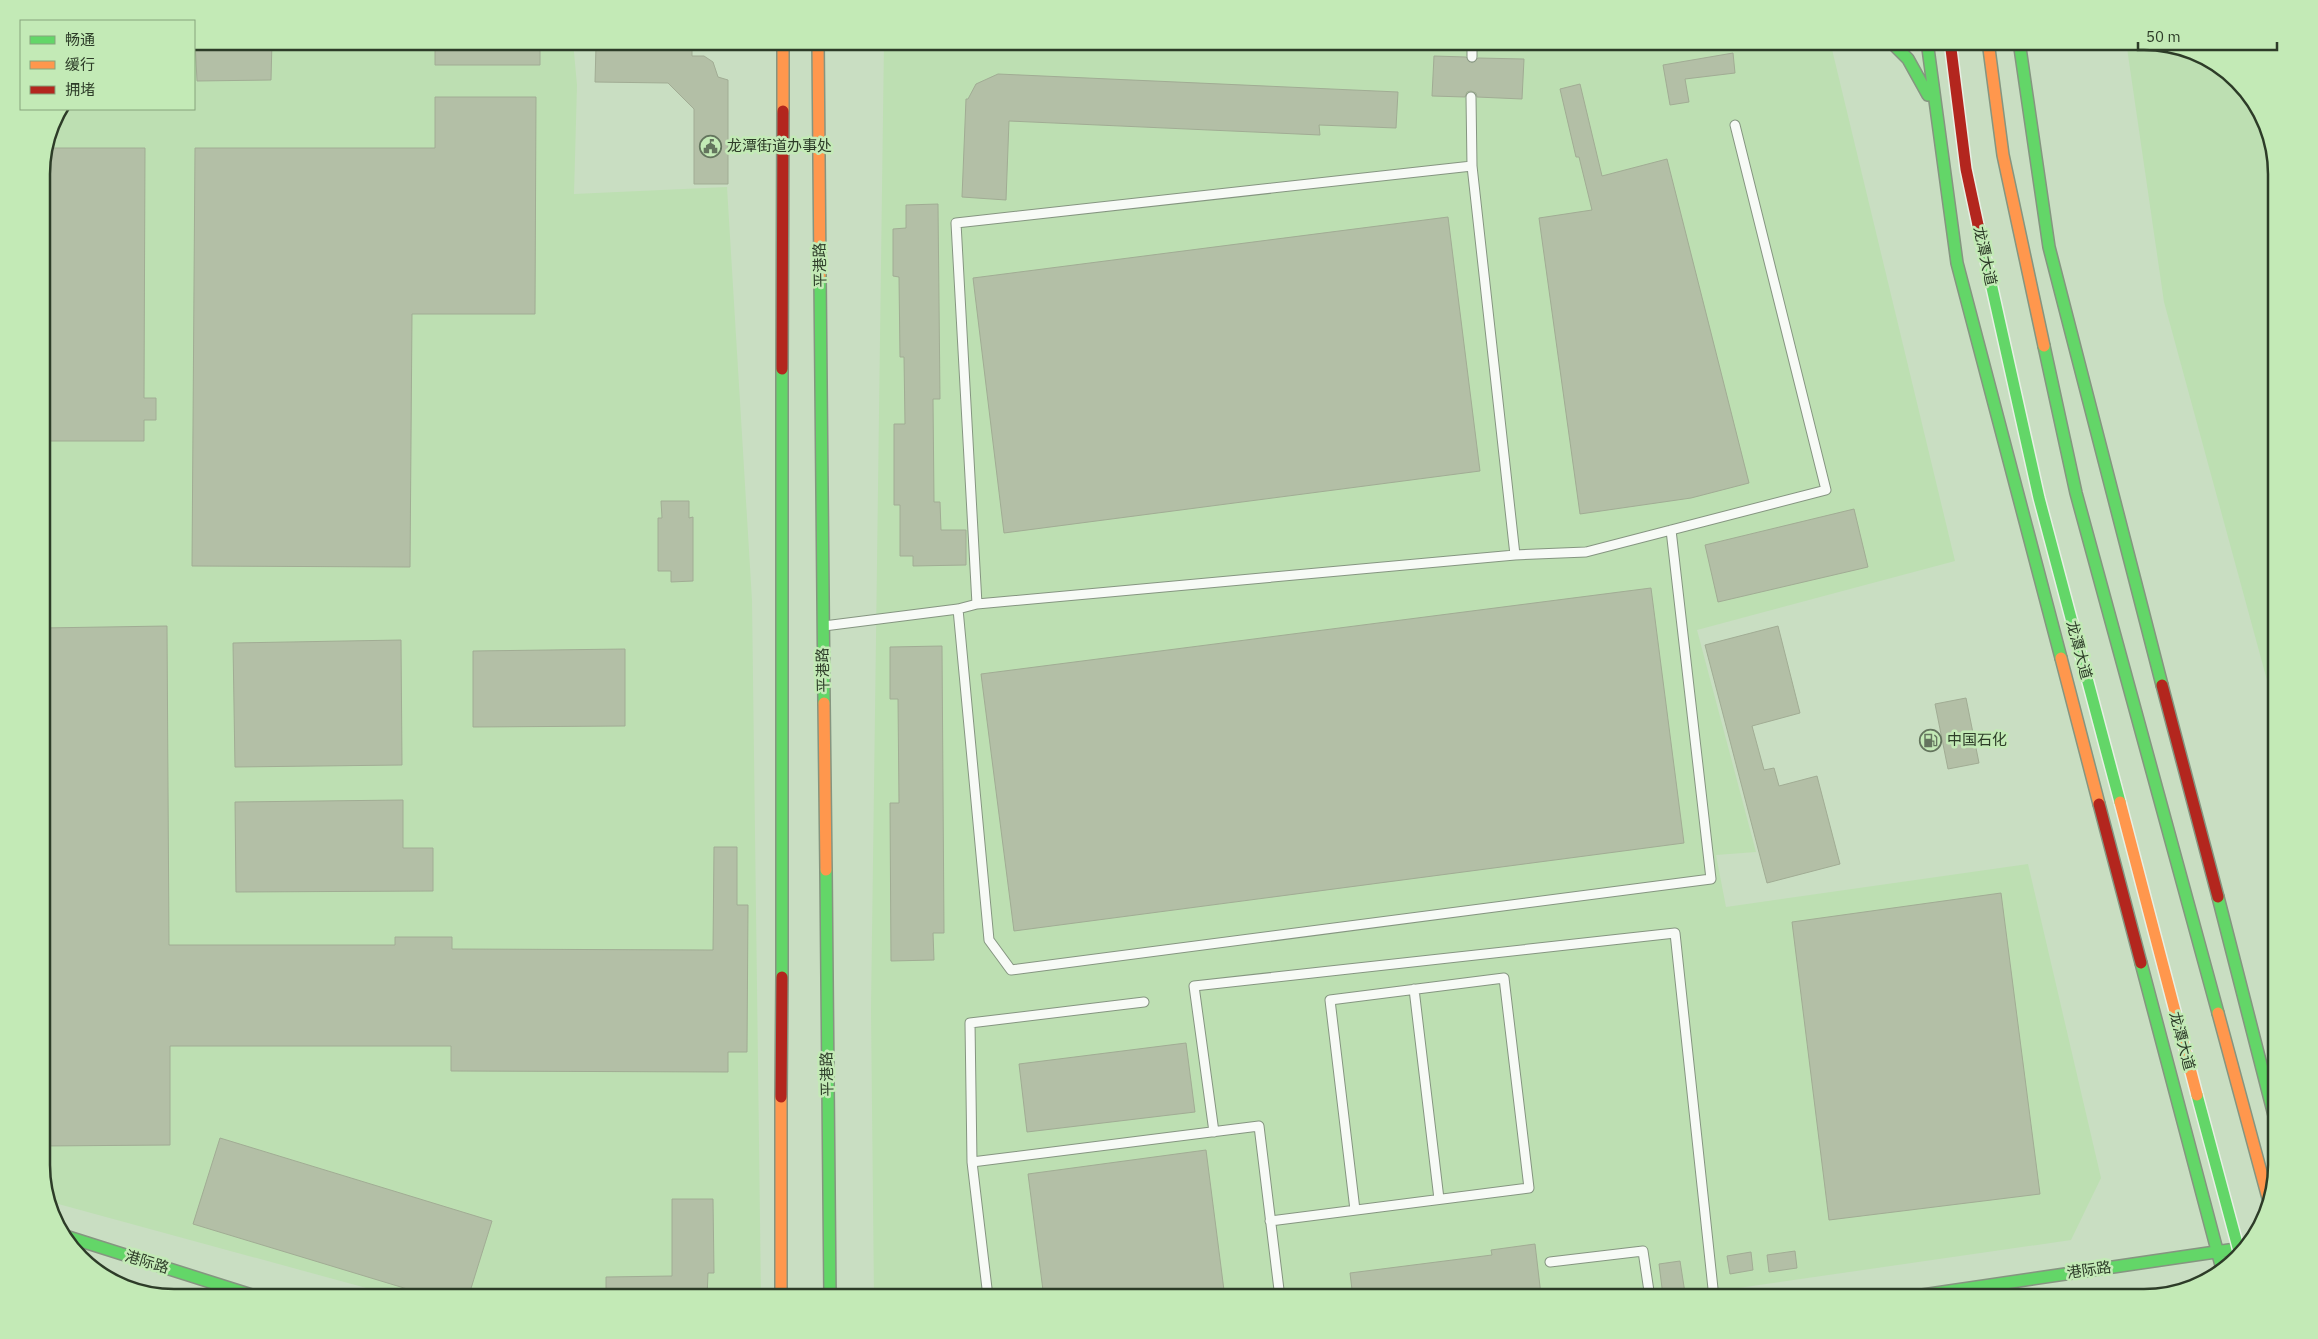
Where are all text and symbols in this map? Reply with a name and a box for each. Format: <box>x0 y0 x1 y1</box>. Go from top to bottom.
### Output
legend <box>20 20 195 110</box>
scale bar <box>2138 20 2277 52</box>
text: 50 m <box>2146 27 2181 46</box>
text: 畅通 <box>65 30 95 49</box>
text: 缓行 <box>65 55 95 74</box>
text: 拥堵 <box>65 80 95 99</box>
public building icon: 龙潭街道办事处 <box>699 134 723 158</box>
place label: 龙潭街道办事处 <box>727 136 832 155</box>
street label: 龙潭大道 <box>1970 225 2001 287</box>
street label: 平港路 <box>810 242 829 288</box>
street label: 龙潭大道 <box>2063 618 2096 681</box>
street label: 平港路 <box>813 647 832 693</box>
fuel station icon: 中国石化 <box>1919 728 1943 752</box>
place label: 中国石化 <box>1947 730 2007 749</box>
street label: 龙潭大道 <box>2166 1009 2199 1072</box>
street label: 平港路 <box>817 1051 836 1097</box>
street label: 港际路 <box>123 1246 171 1277</box>
street label: 港际路 <box>2065 1257 2113 1282</box>

